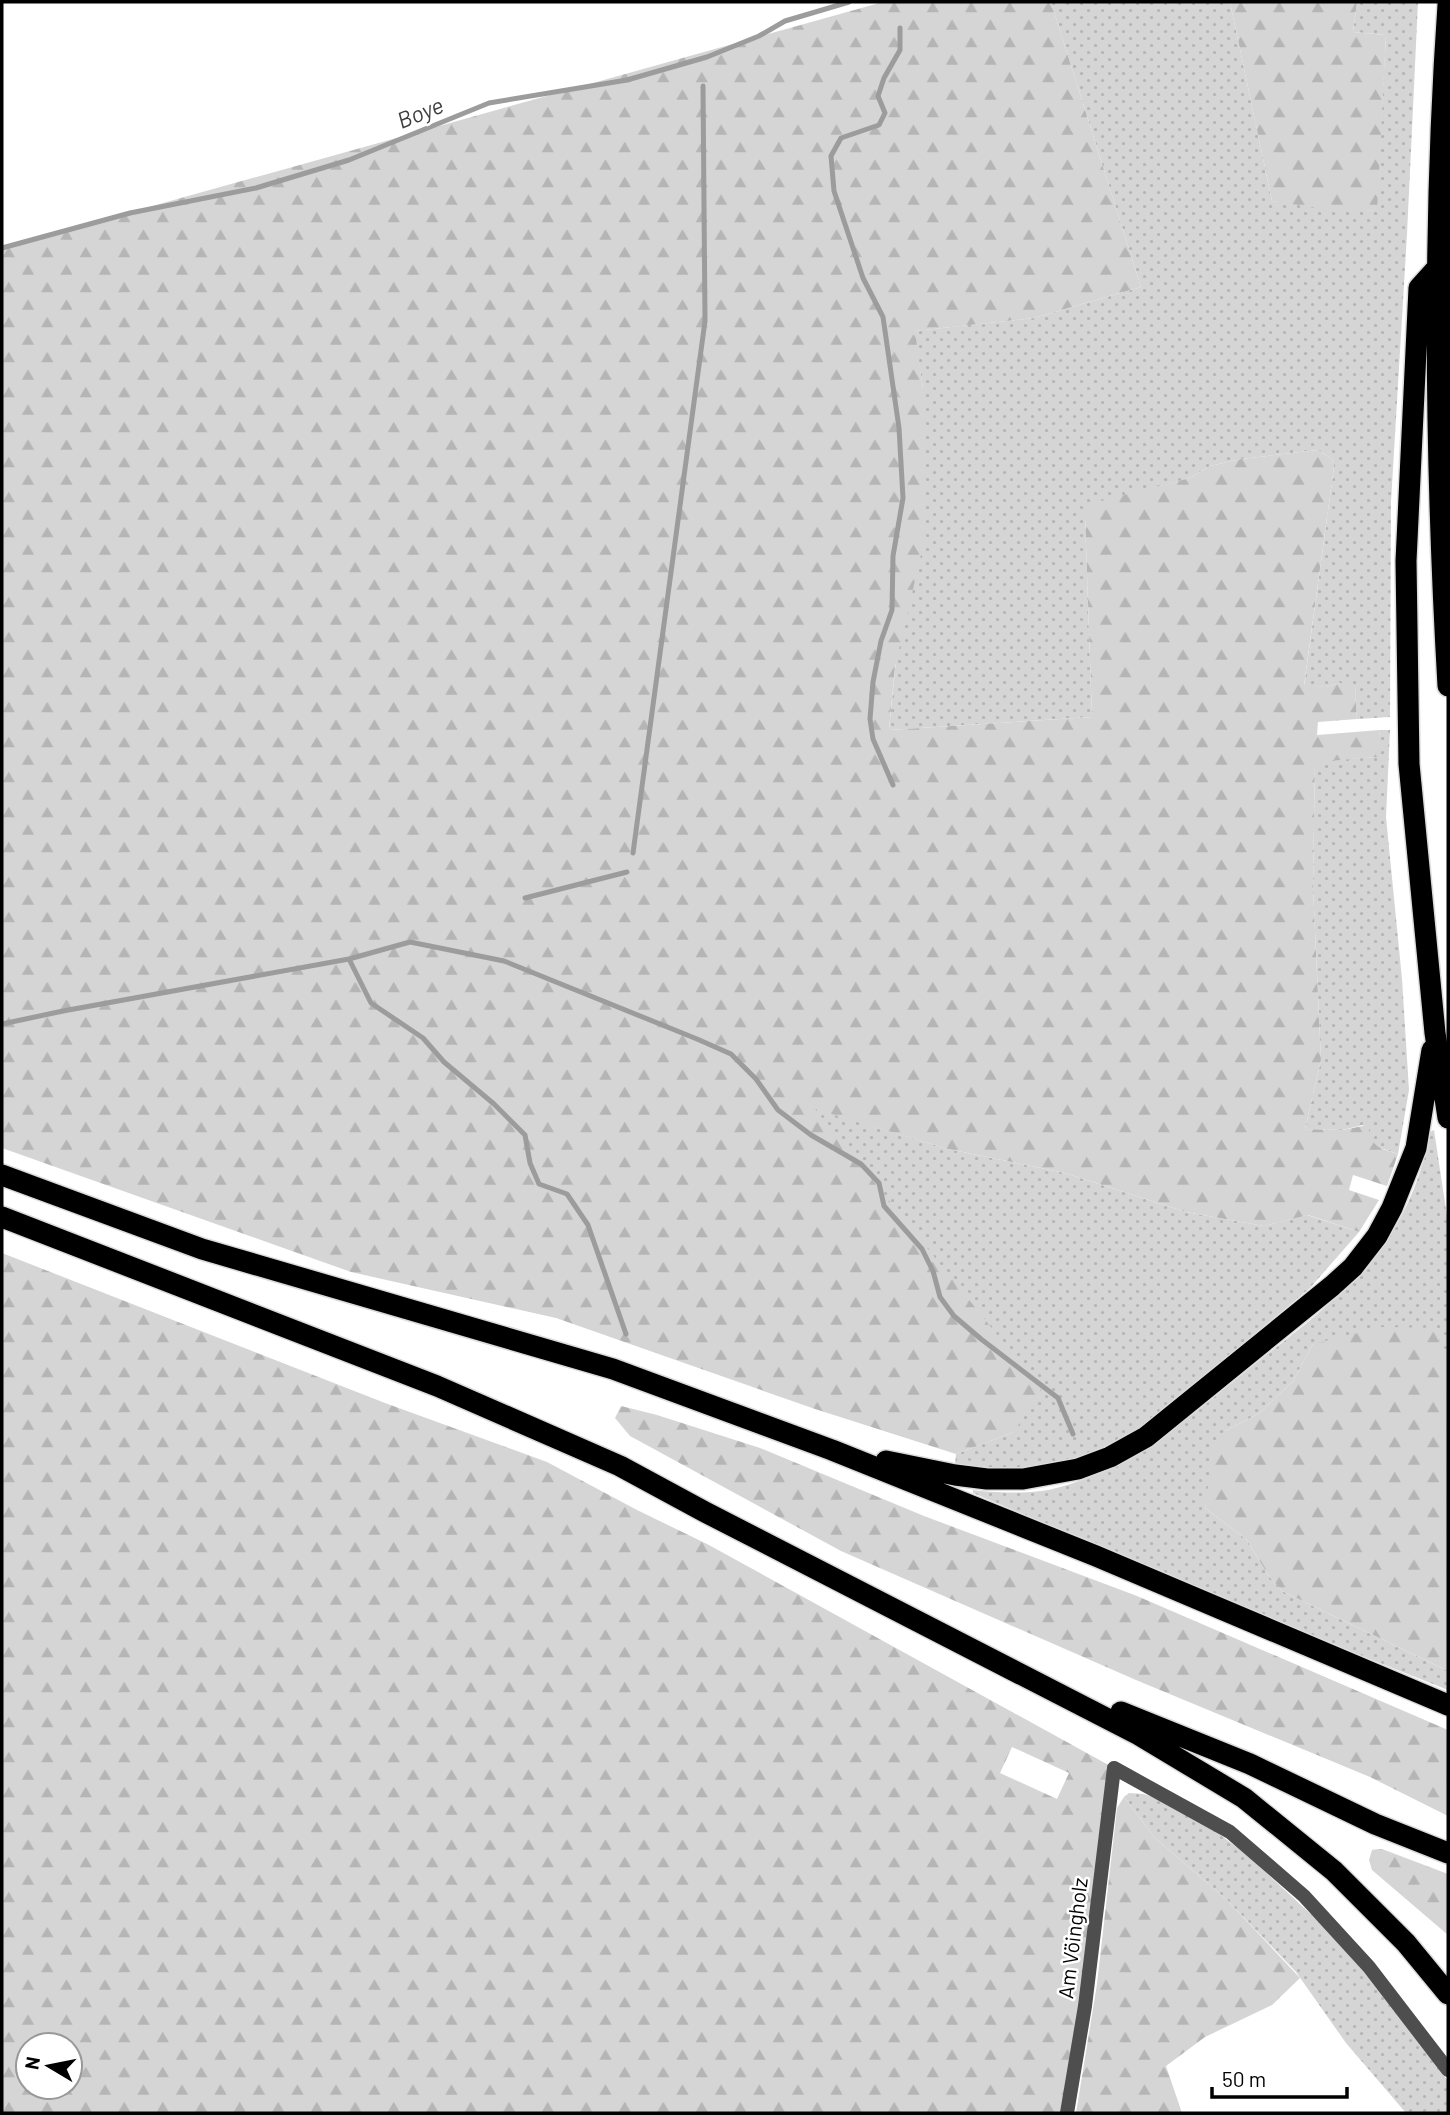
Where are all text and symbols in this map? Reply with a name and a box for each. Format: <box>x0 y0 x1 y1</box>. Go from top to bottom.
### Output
water label: Boye <box>393 90 447 134</box>
street label: Am Vöingholz <box>1052 1876 1092 2000</box>
north arrow <box>14 2031 84 2101</box>
text: N <box>19 2055 44 2071</box>
scale bar <box>1212 2056 1347 2100</box>
text: 50 m <box>1222 2066 1266 2091</box>

